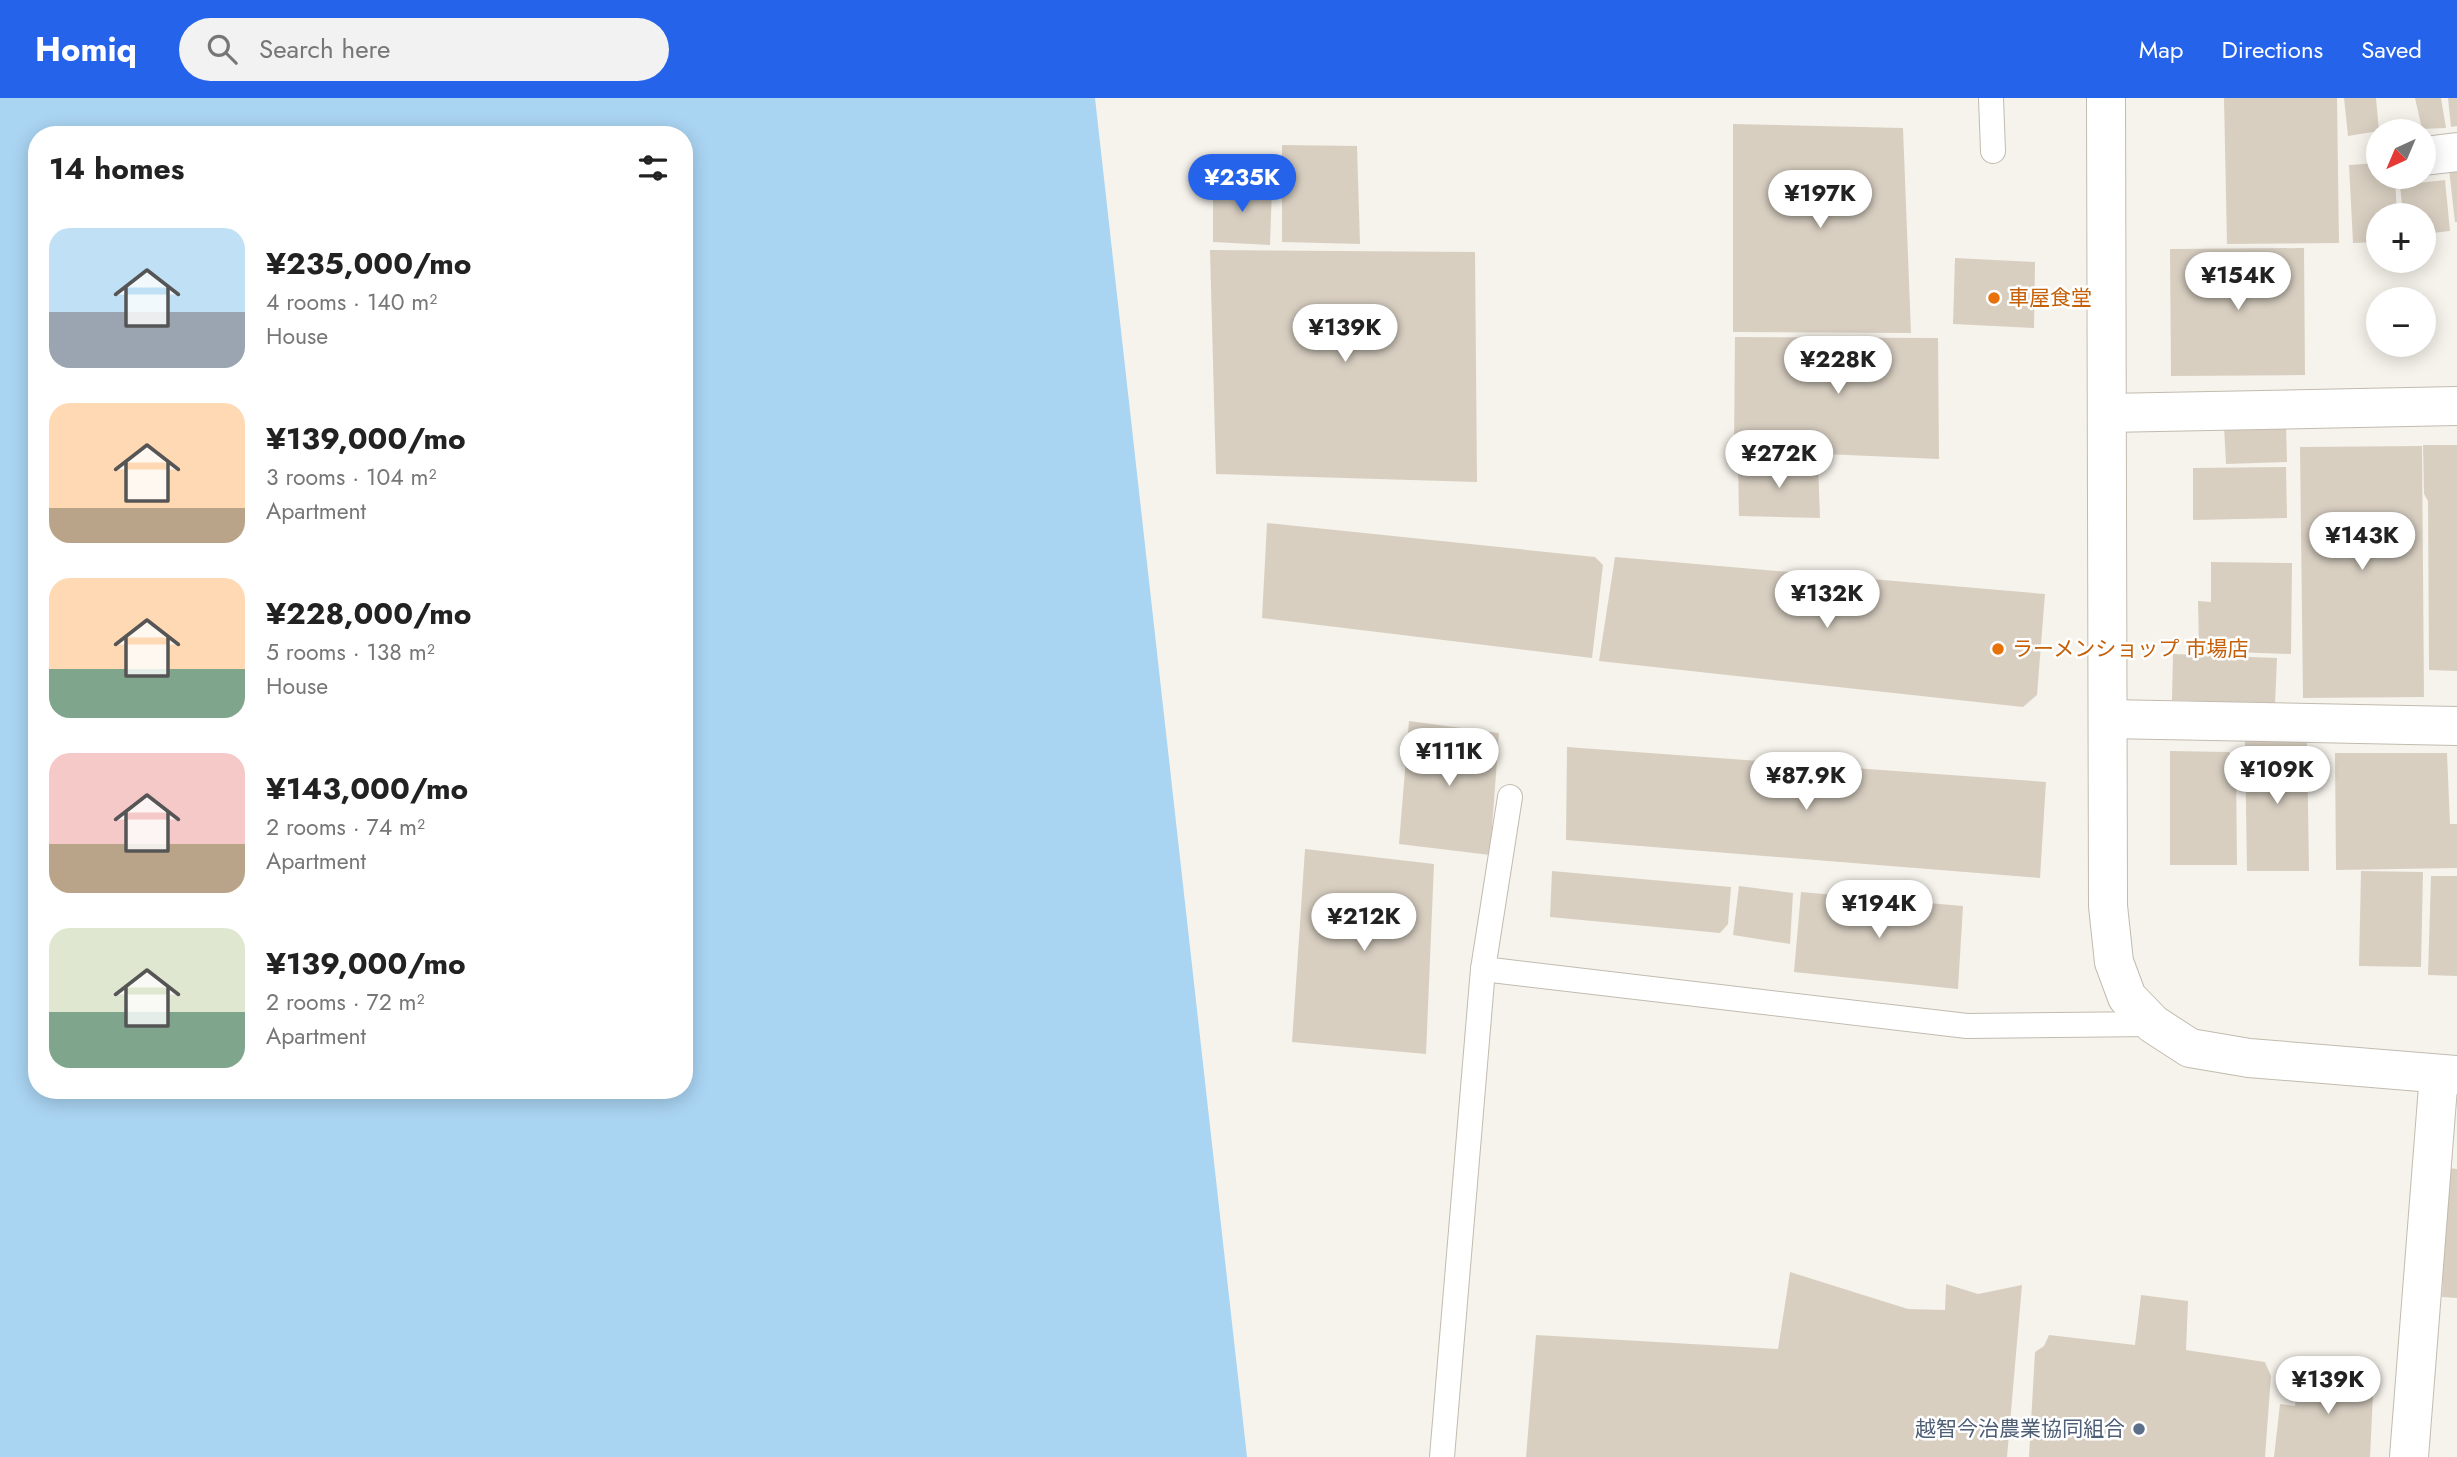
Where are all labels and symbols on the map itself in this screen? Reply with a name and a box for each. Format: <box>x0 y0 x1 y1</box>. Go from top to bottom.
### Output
north arrow <box>2366 119 2436 189</box>
pin: ¥235K <box>1193 155 1291 214</box>
pin: ¥197K <box>1771 170 1869 230</box>
pin: ¥154K <box>2189 252 2287 312</box>
place label: 車屋食堂 <box>2008 283 2092 313</box>
marker: 車屋食堂 <box>1986 290 2002 306</box>
pin: ¥139K <box>1296 304 1394 364</box>
pin: ¥228K <box>1789 336 1887 396</box>
pin: ¥272K <box>1730 430 1828 490</box>
pin: ¥143K <box>2313 512 2411 572</box>
pin: ¥132K <box>1778 570 1876 630</box>
place label: ラーメンショップ 市場店 <box>2012 634 2248 664</box>
marker: ラーメンショップ 市場店 <box>1990 641 2006 657</box>
pin: ¥111K <box>1400 728 1498 788</box>
pin: ¥109K <box>2228 746 2326 806</box>
pin: ¥87.9K <box>1749 752 1863 812</box>
pin: ¥194K <box>1830 880 1928 940</box>
pin: ¥212K <box>1315 894 1413 953</box>
pin: ¥139K <box>2279 1356 2377 1416</box>
place label: 越智今治農業協同組合 <box>1915 1414 2125 1444</box>
marker: 越智今治農業協同組合 <box>2131 1421 2147 1437</box>

